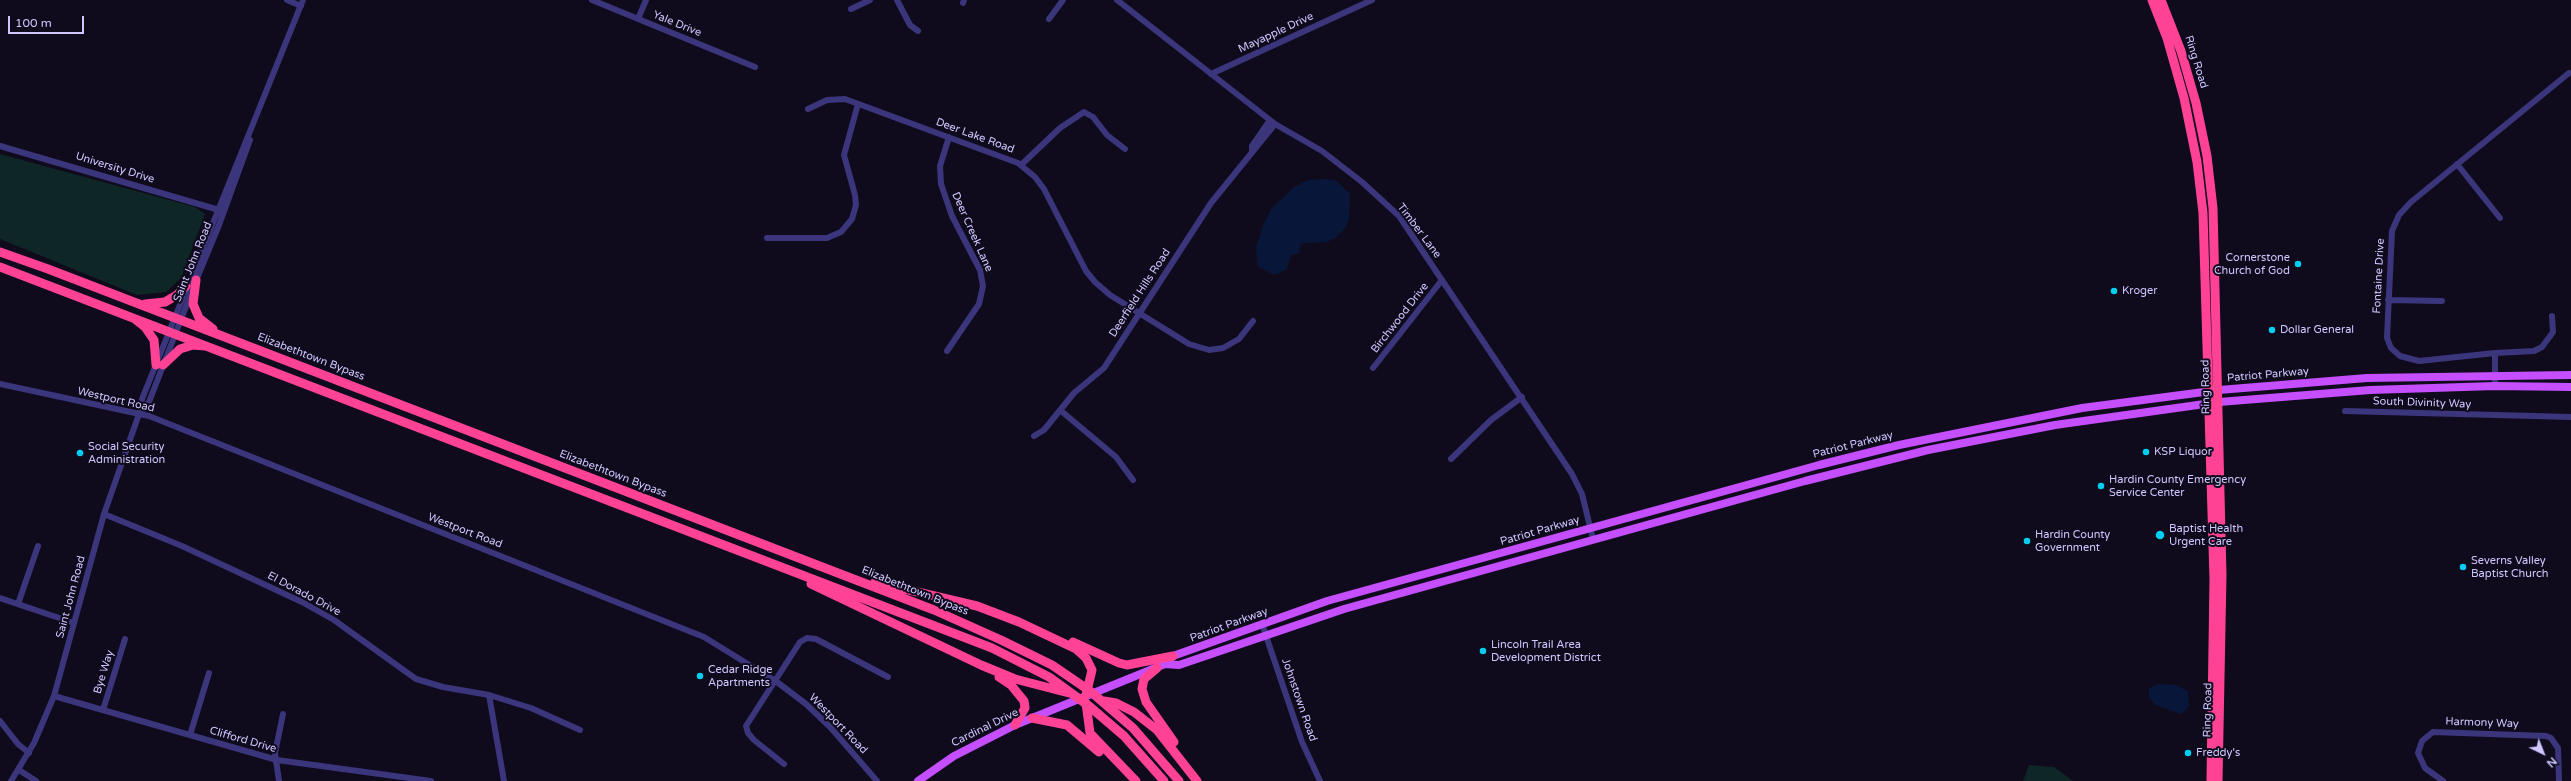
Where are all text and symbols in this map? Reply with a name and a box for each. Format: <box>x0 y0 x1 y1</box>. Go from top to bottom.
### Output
scale bar <box>10 8 86 34</box>
street label: Yale Drive <box>651 8 703 40</box>
street label: Mayapple Drive <box>1236 10 1316 56</box>
text: 100 m <box>15 16 52 30</box>
street label: Ring Road <box>2182 34 2210 90</box>
street label: Deer Lake Road <box>934 116 1016 156</box>
street label: University Drive <box>74 150 156 186</box>
street label: Deer Creek Lane <box>948 190 996 274</box>
street label: Timber Lane <box>1394 201 1444 261</box>
street label: Saint John Road <box>171 220 215 304</box>
street label: Fontaine Drive <box>2370 238 2388 314</box>
street label: Deerfield Hills Road <box>1107 246 1173 340</box>
place label: Cornerstone Church of God <box>2214 251 2290 277</box>
marker: Cornerstone Church of God <box>2293 259 2303 269</box>
street label: Birchwood Drive <box>1368 280 1432 356</box>
place label: Kroger <box>2122 284 2157 298</box>
marker: Kroger <box>2109 286 2119 296</box>
place label: Dollar General <box>2280 323 2354 337</box>
marker: Dollar General <box>2267 325 2277 335</box>
street label: Elizabethtown Bypass <box>255 330 367 384</box>
street label: Ring Road <box>2199 360 2213 414</box>
street label: Patriot Parkway <box>2227 365 2309 385</box>
street label: Westport Road <box>76 385 156 415</box>
street label: South Divinity Way <box>2373 395 2471 411</box>
street label: Patriot Parkway <box>1812 429 1894 461</box>
place label: Social Security Administration <box>88 440 165 466</box>
place label: KSP Liquor <box>2154 445 2212 459</box>
street label: Elizabethtown Bypass <box>557 447 669 501</box>
marker: KSP Liquor <box>2141 447 2151 457</box>
marker: Social Security Administration <box>75 448 85 458</box>
place label: Hardin County Emergency Service Center <box>2109 473 2246 499</box>
marker: Hardin County Emergency Service Center <box>2096 481 2106 491</box>
street label: Westport Road <box>426 511 504 551</box>
street label: Patriot Parkway <box>1499 513 1581 549</box>
place label: Baptist Health Urgent Care <box>2169 522 2243 548</box>
place label: Hardin County Government <box>2035 528 2110 554</box>
marker: Baptist Health Urgent Care <box>2154 529 2166 541</box>
marker: Hardin County Government <box>2022 536 2032 546</box>
street label: Saint John Road <box>54 554 88 640</box>
place label: Severns Valley Baptist Church <box>2471 554 2549 580</box>
marker: Severns Valley Baptist Church <box>2458 562 2468 572</box>
street label: Elizabethtown Bypass <box>860 563 970 619</box>
street label: El Dorado Drive <box>265 569 343 619</box>
street label: Patriot Parkway <box>1188 605 1270 645</box>
place label: Lincoln Trail Area Development District <box>1491 638 1601 664</box>
marker: Lincoln Trail Area Development District <box>1478 646 1488 656</box>
street label: Bye Way <box>91 649 117 695</box>
street label: Johnstown Road <box>1279 657 1319 743</box>
place label: Cedar Ridge Apartments <box>708 663 773 689</box>
marker: Cedar Ridge Apartments <box>695 671 705 681</box>
street label: Ring Road <box>2201 683 2215 737</box>
street label: Westport Road <box>806 691 870 757</box>
street label: Cardinal Drive <box>949 706 1021 750</box>
street label: Harmony Way <box>2445 715 2519 731</box>
street label: Clifford Drive <box>208 724 278 756</box>
north arrow <box>2523 733 2563 773</box>
place label: Freddy's <box>2196 746 2240 760</box>
marker: Freddy's <box>2183 748 2193 758</box>
text: N <box>2544 754 2559 770</box>

